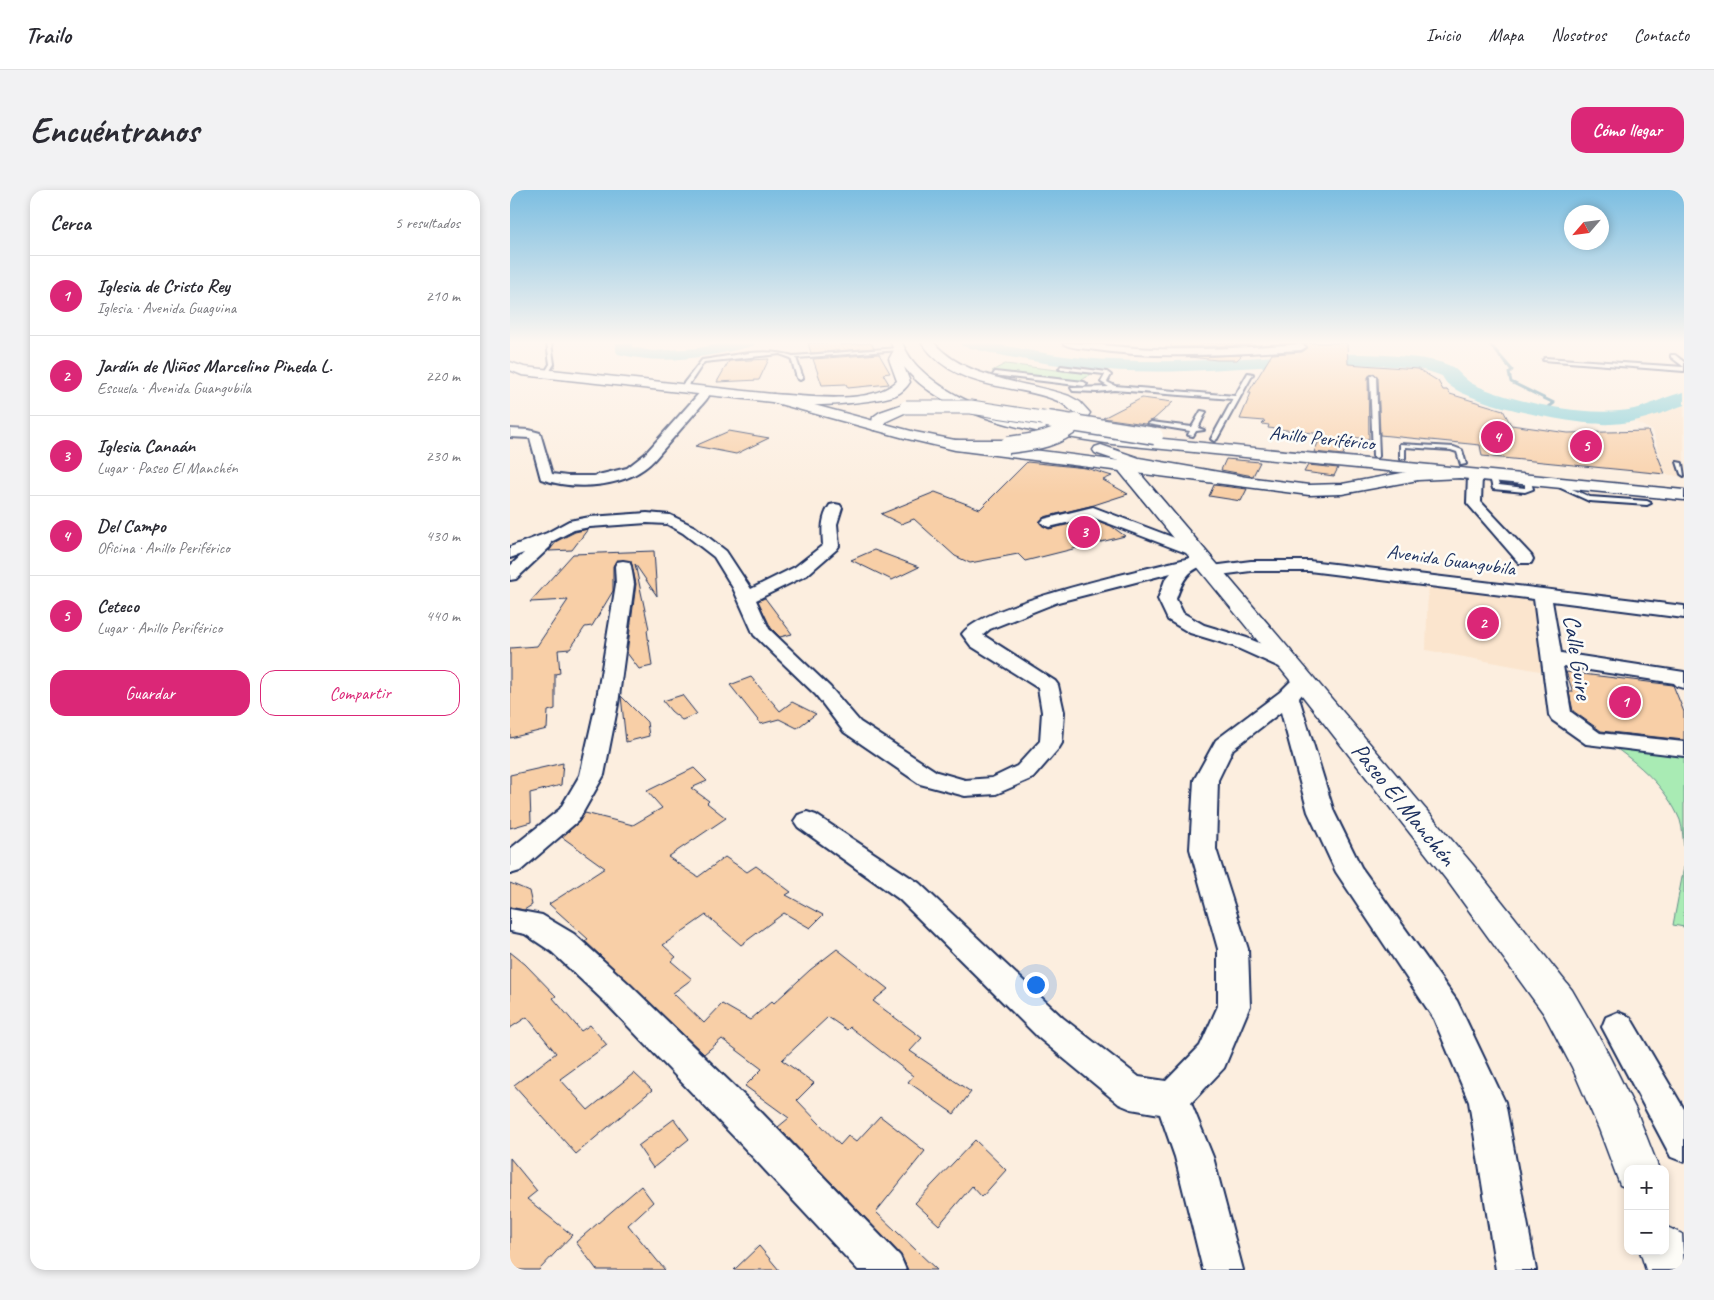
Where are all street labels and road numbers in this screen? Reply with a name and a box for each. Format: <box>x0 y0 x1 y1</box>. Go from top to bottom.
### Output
street label: Anillo Periférico <box>1268 420 1378 456</box>
street label: Avenida Guangubila <box>1385 539 1519 582</box>
street label: Calle Guire <box>1557 613 1600 704</box>
street label: Paseo El Manchén <box>1345 736 1464 873</box>

